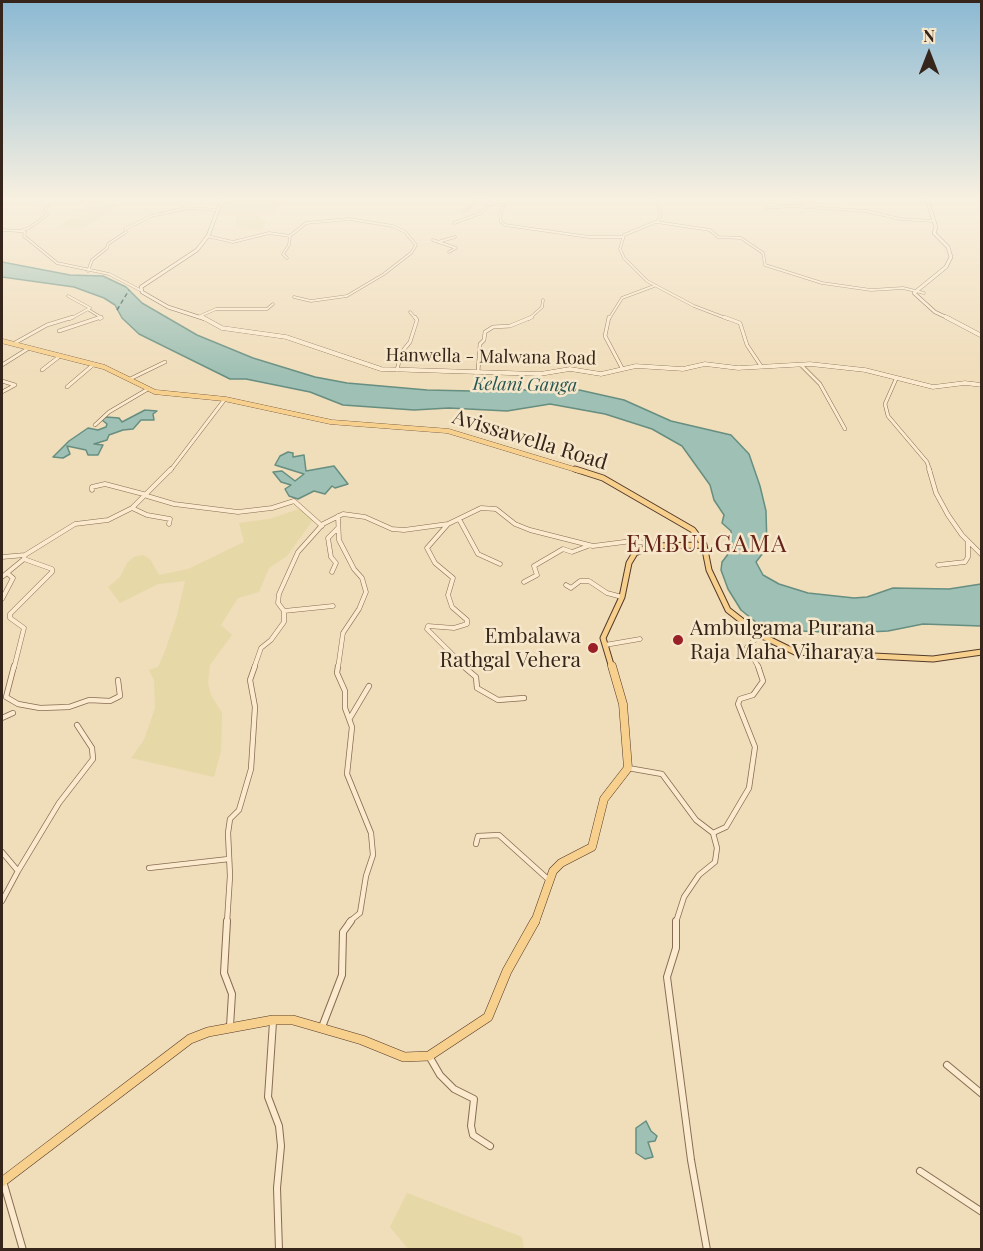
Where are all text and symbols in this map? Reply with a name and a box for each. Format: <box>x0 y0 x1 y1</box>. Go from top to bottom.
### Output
north arrow <box>899 24 959 84</box>
text: N <box>923 25 935 46</box>
street label: Hanwella - Malwana Road <box>386 344 596 370</box>
water label: Kelani Ganga <box>473 373 577 397</box>
street label: Avissawella Road <box>449 404 611 476</box>
district label: EMBULGAMA <box>626 531 788 559</box>
place label: Ambulgama Purana Raja Maha Viharaya <box>690 615 875 665</box>
place label: Embalawa Rathgal Vehera <box>439 623 581 673</box>
marker: Ambulgama Purana Raja Maha Viharaya <box>671 633 685 647</box>
marker: Embalawa Rathgal Vehera <box>586 641 600 655</box>

